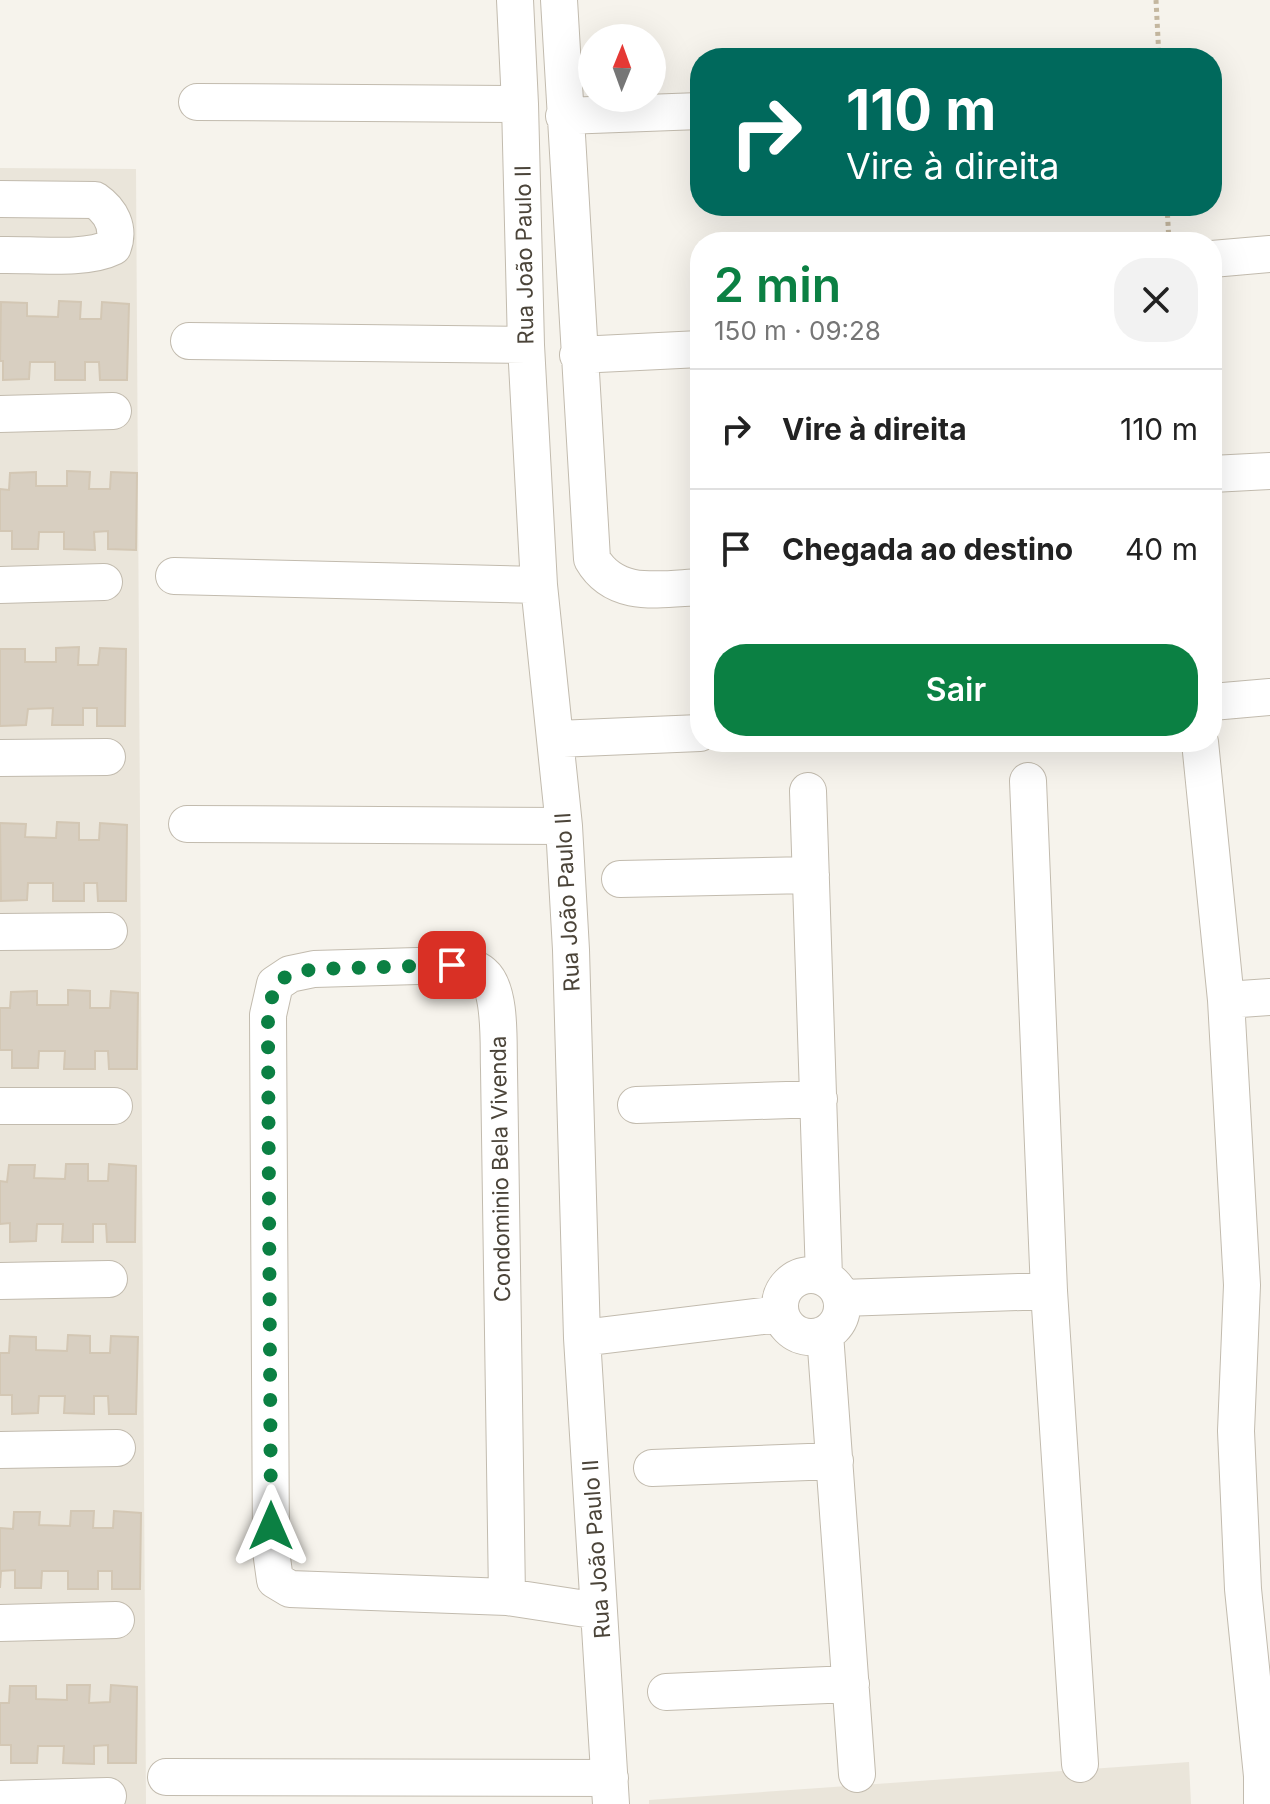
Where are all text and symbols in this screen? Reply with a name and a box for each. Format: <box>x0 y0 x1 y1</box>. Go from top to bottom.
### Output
north arrow <box>578 24 666 112</box>
map controls <box>578 24 666 112</box>
text: 110 m <box>846 76 996 144</box>
icon: right <box>714 80 818 184</box>
text: Vire à direita <box>846 144 1060 188</box>
street label: Rua João Paulo II <box>509 165 539 345</box>
text: 2 min <box>714 255 841 314</box>
button: close <box>1114 258 1198 342</box>
text: 150 m · 09:28 <box>714 315 881 346</box>
icon: right <box>714 407 758 451</box>
text: Vire à direita <box>782 411 967 447</box>
text: 110 m <box>1120 411 1198 447</box>
icon: arrive <box>714 527 758 571</box>
text: Chegada ao destino <box>782 531 1073 567</box>
text: 40 m <box>1125 531 1198 567</box>
button: Sair <box>714 644 1198 736</box>
street label: Rua João Paulo II <box>549 812 585 992</box>
pin <box>418 931 486 999</box>
icon: arrive <box>430 943 474 987</box>
street label: Condominio Bela Vivenda <box>485 1036 515 1302</box>
street label: Rua João Paulo II <box>577 1459 615 1639</box>
position arrow <box>229 1484 313 1568</box>

